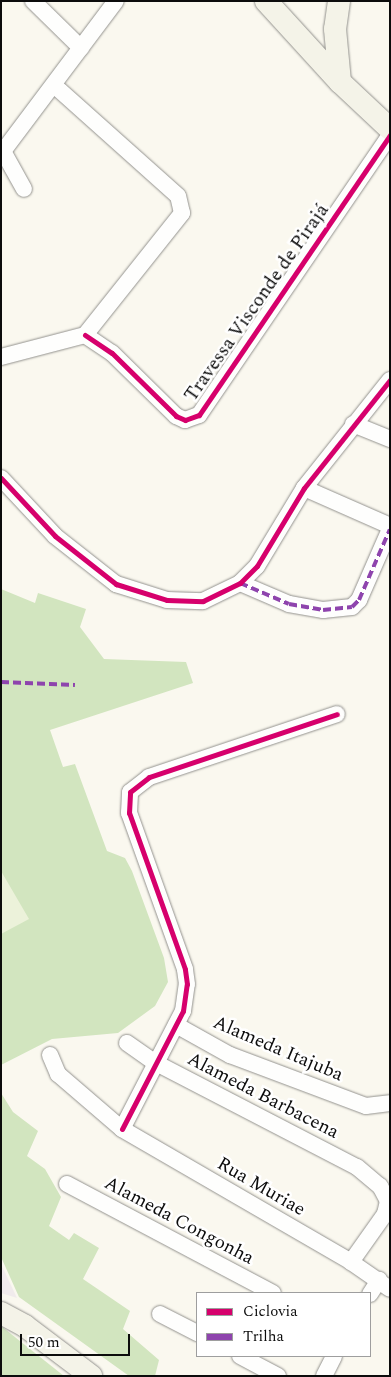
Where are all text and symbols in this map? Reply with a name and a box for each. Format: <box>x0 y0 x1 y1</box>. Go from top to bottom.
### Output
street label: Travessa Visconde de Pirajá <box>180 200 334 406</box>
street label: Alameda Itajuba <box>209 1011 347 1087</box>
street label: Alameda Barbacena <box>183 1048 343 1144</box>
street label: Rua Muriae <box>213 1153 309 1221</box>
street label: Alameda Congonha <box>100 1172 258 1270</box>
legend <box>196 1292 371 1357</box>
text: Ciclovia <box>243 1300 298 1323</box>
scale bar <box>22 1324 132 1356</box>
text: Trilha <box>243 1325 284 1348</box>
text: 50 m <box>28 1331 60 1354</box>

